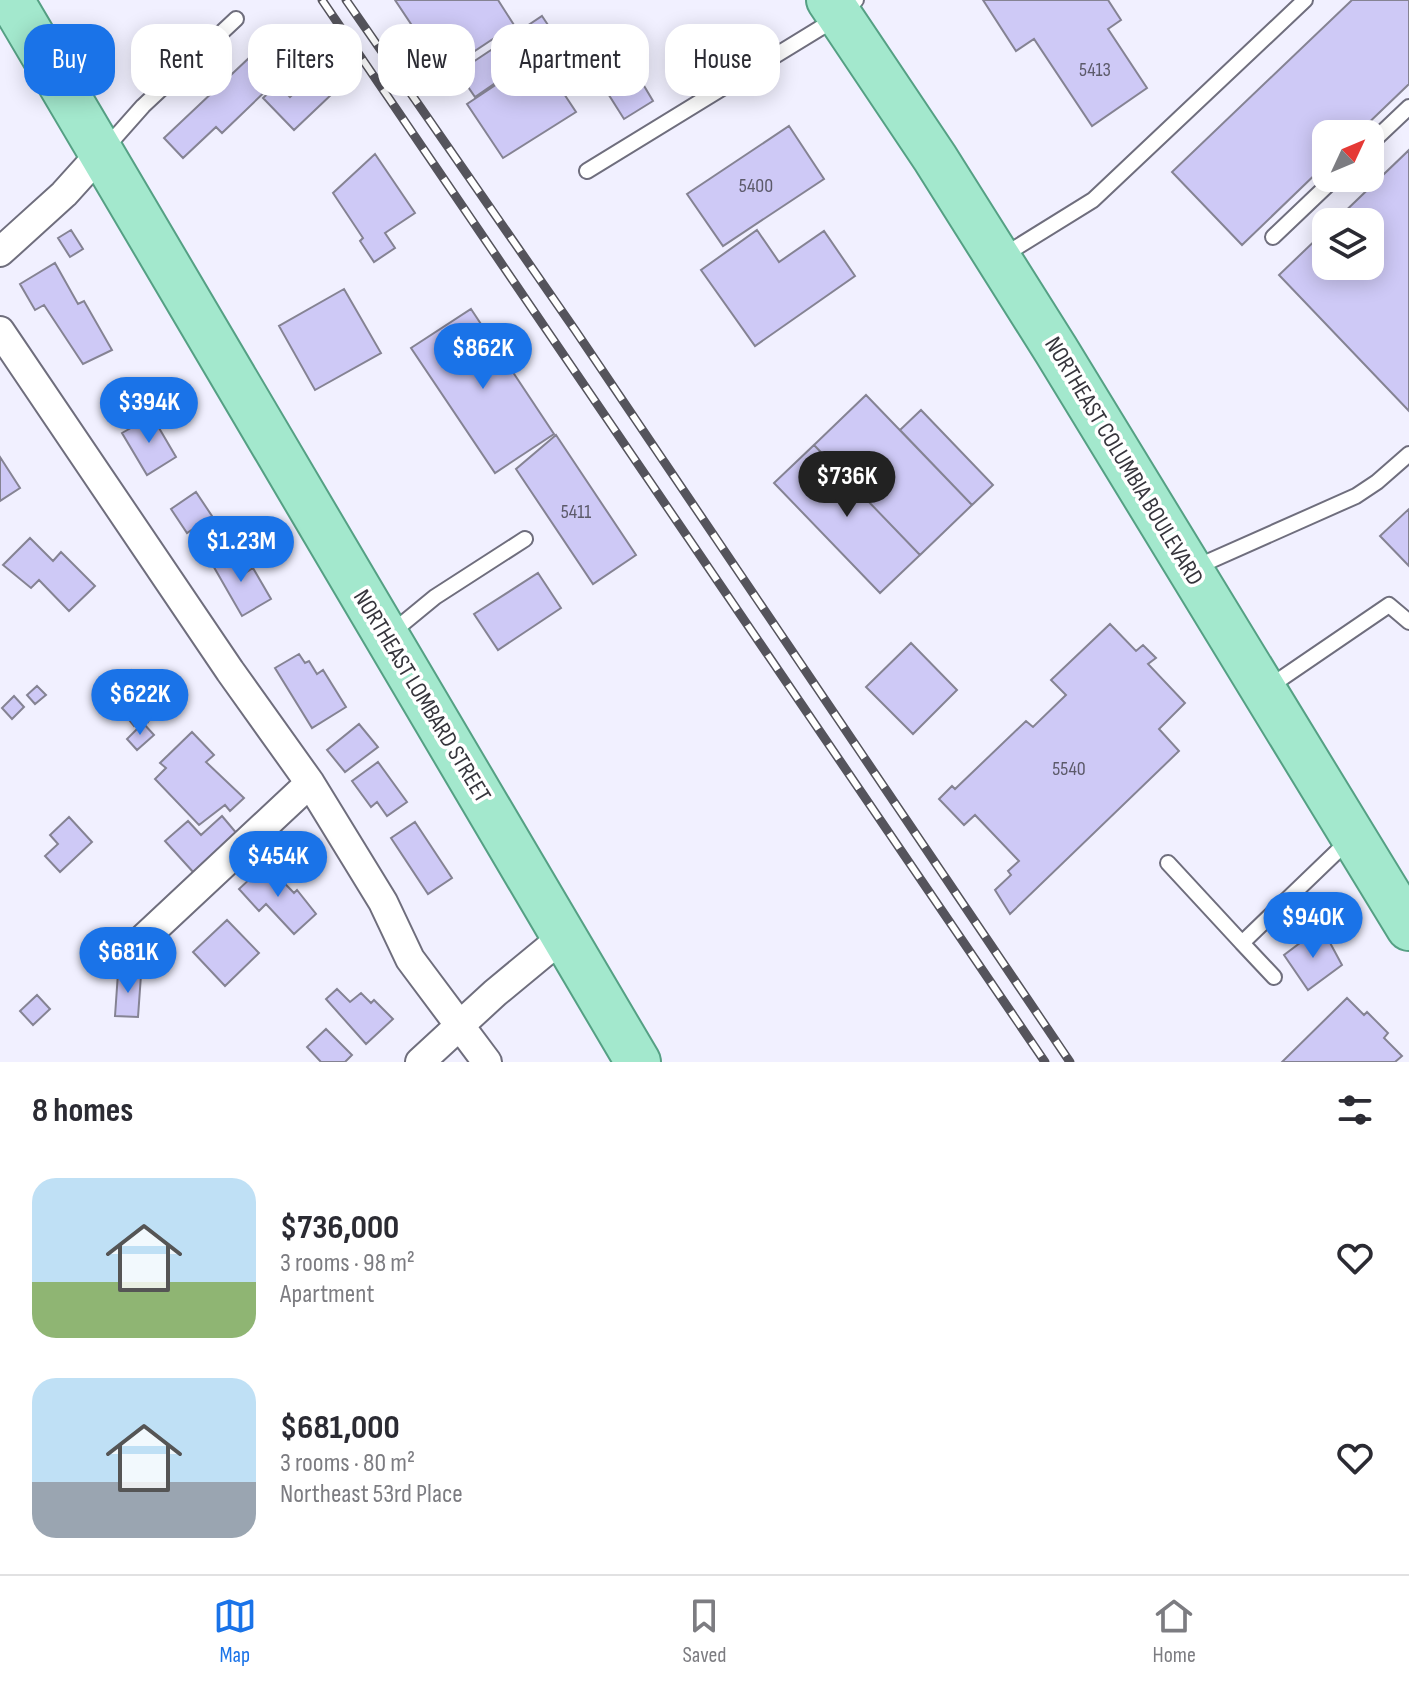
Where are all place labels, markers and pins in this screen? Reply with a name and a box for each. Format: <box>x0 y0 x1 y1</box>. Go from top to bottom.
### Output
pin: $862K <box>427 323 539 391</box>
pin: $394K <box>93 377 205 445</box>
pin: $736K <box>791 451 903 519</box>
pin: $1.23M <box>176 516 306 584</box>
pin: $622K <box>84 669 196 737</box>
pin: $454K <box>222 831 334 899</box>
pin: $940K <box>1257 892 1369 960</box>
pin: $681K <box>72 927 184 995</box>

